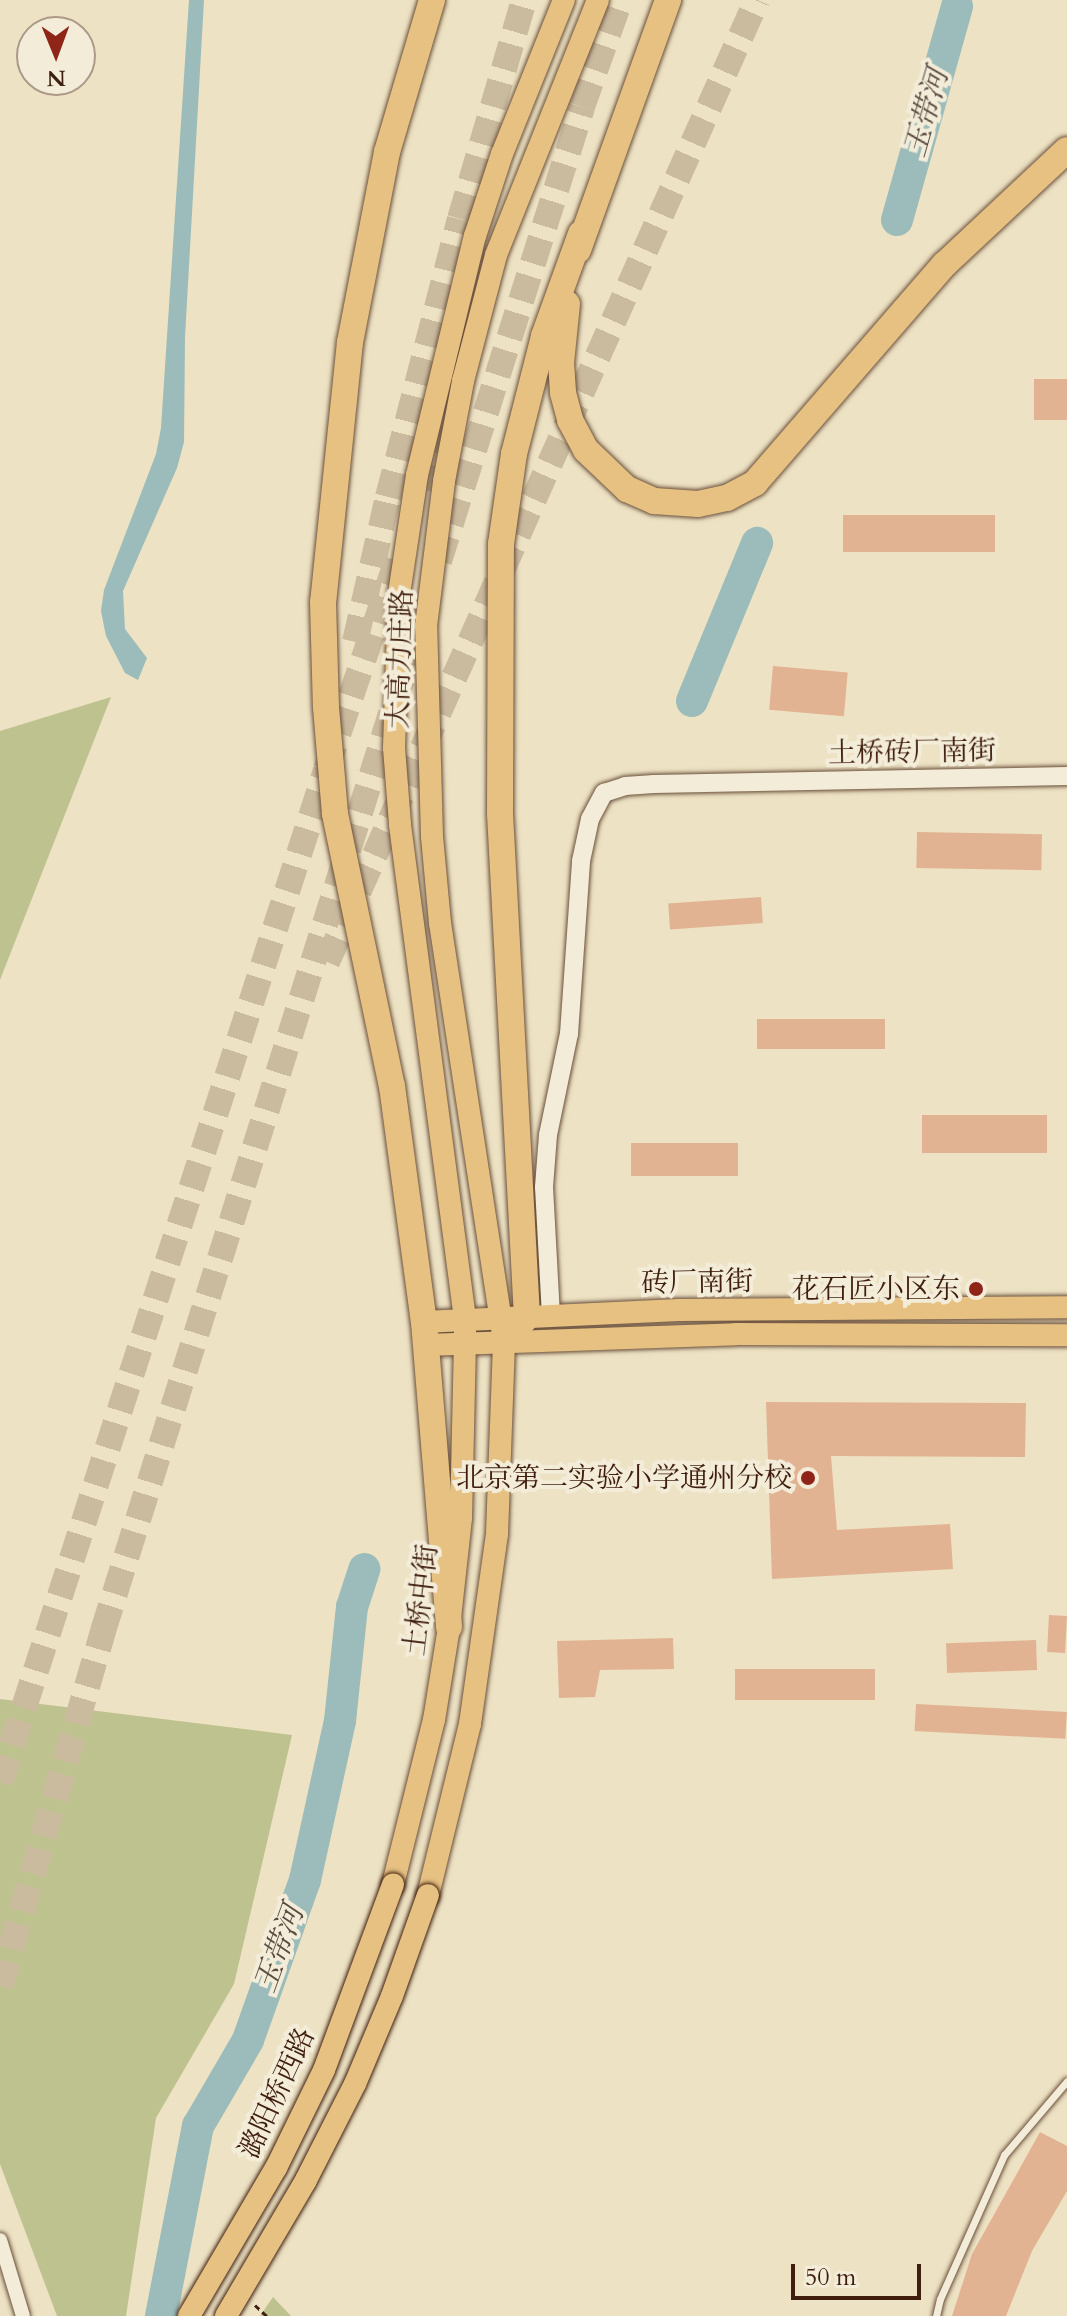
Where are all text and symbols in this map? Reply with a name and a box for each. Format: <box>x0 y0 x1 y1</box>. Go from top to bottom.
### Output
north arrow <box>16 16 96 96</box>
text: N <box>47 63 66 93</box>
water label: 玉带河 <box>897 65 957 161</box>
street label: 大高力庄路 <box>381 588 419 730</box>
street label: 土桥砖厂南街 <box>828 734 996 770</box>
street label: 砖厂南街 <box>641 1264 753 1300</box>
place label: 花石匠小区东 <box>792 1272 960 1306</box>
marker: 花石匠小区东 <box>967 1280 985 1298</box>
place label: 北京第二实验小学通州分校 <box>456 1461 792 1495</box>
marker: 北京第二实验小学通州分校 <box>799 1469 817 1487</box>
street label: 土桥中街 <box>398 1542 444 1658</box>
water label: 玉带河 <box>248 1901 312 1997</box>
street label: 潞阳桥西路 <box>232 2022 322 2164</box>
scale bar <box>795 2248 925 2298</box>
text: 50 m <box>805 2261 856 2294</box>

